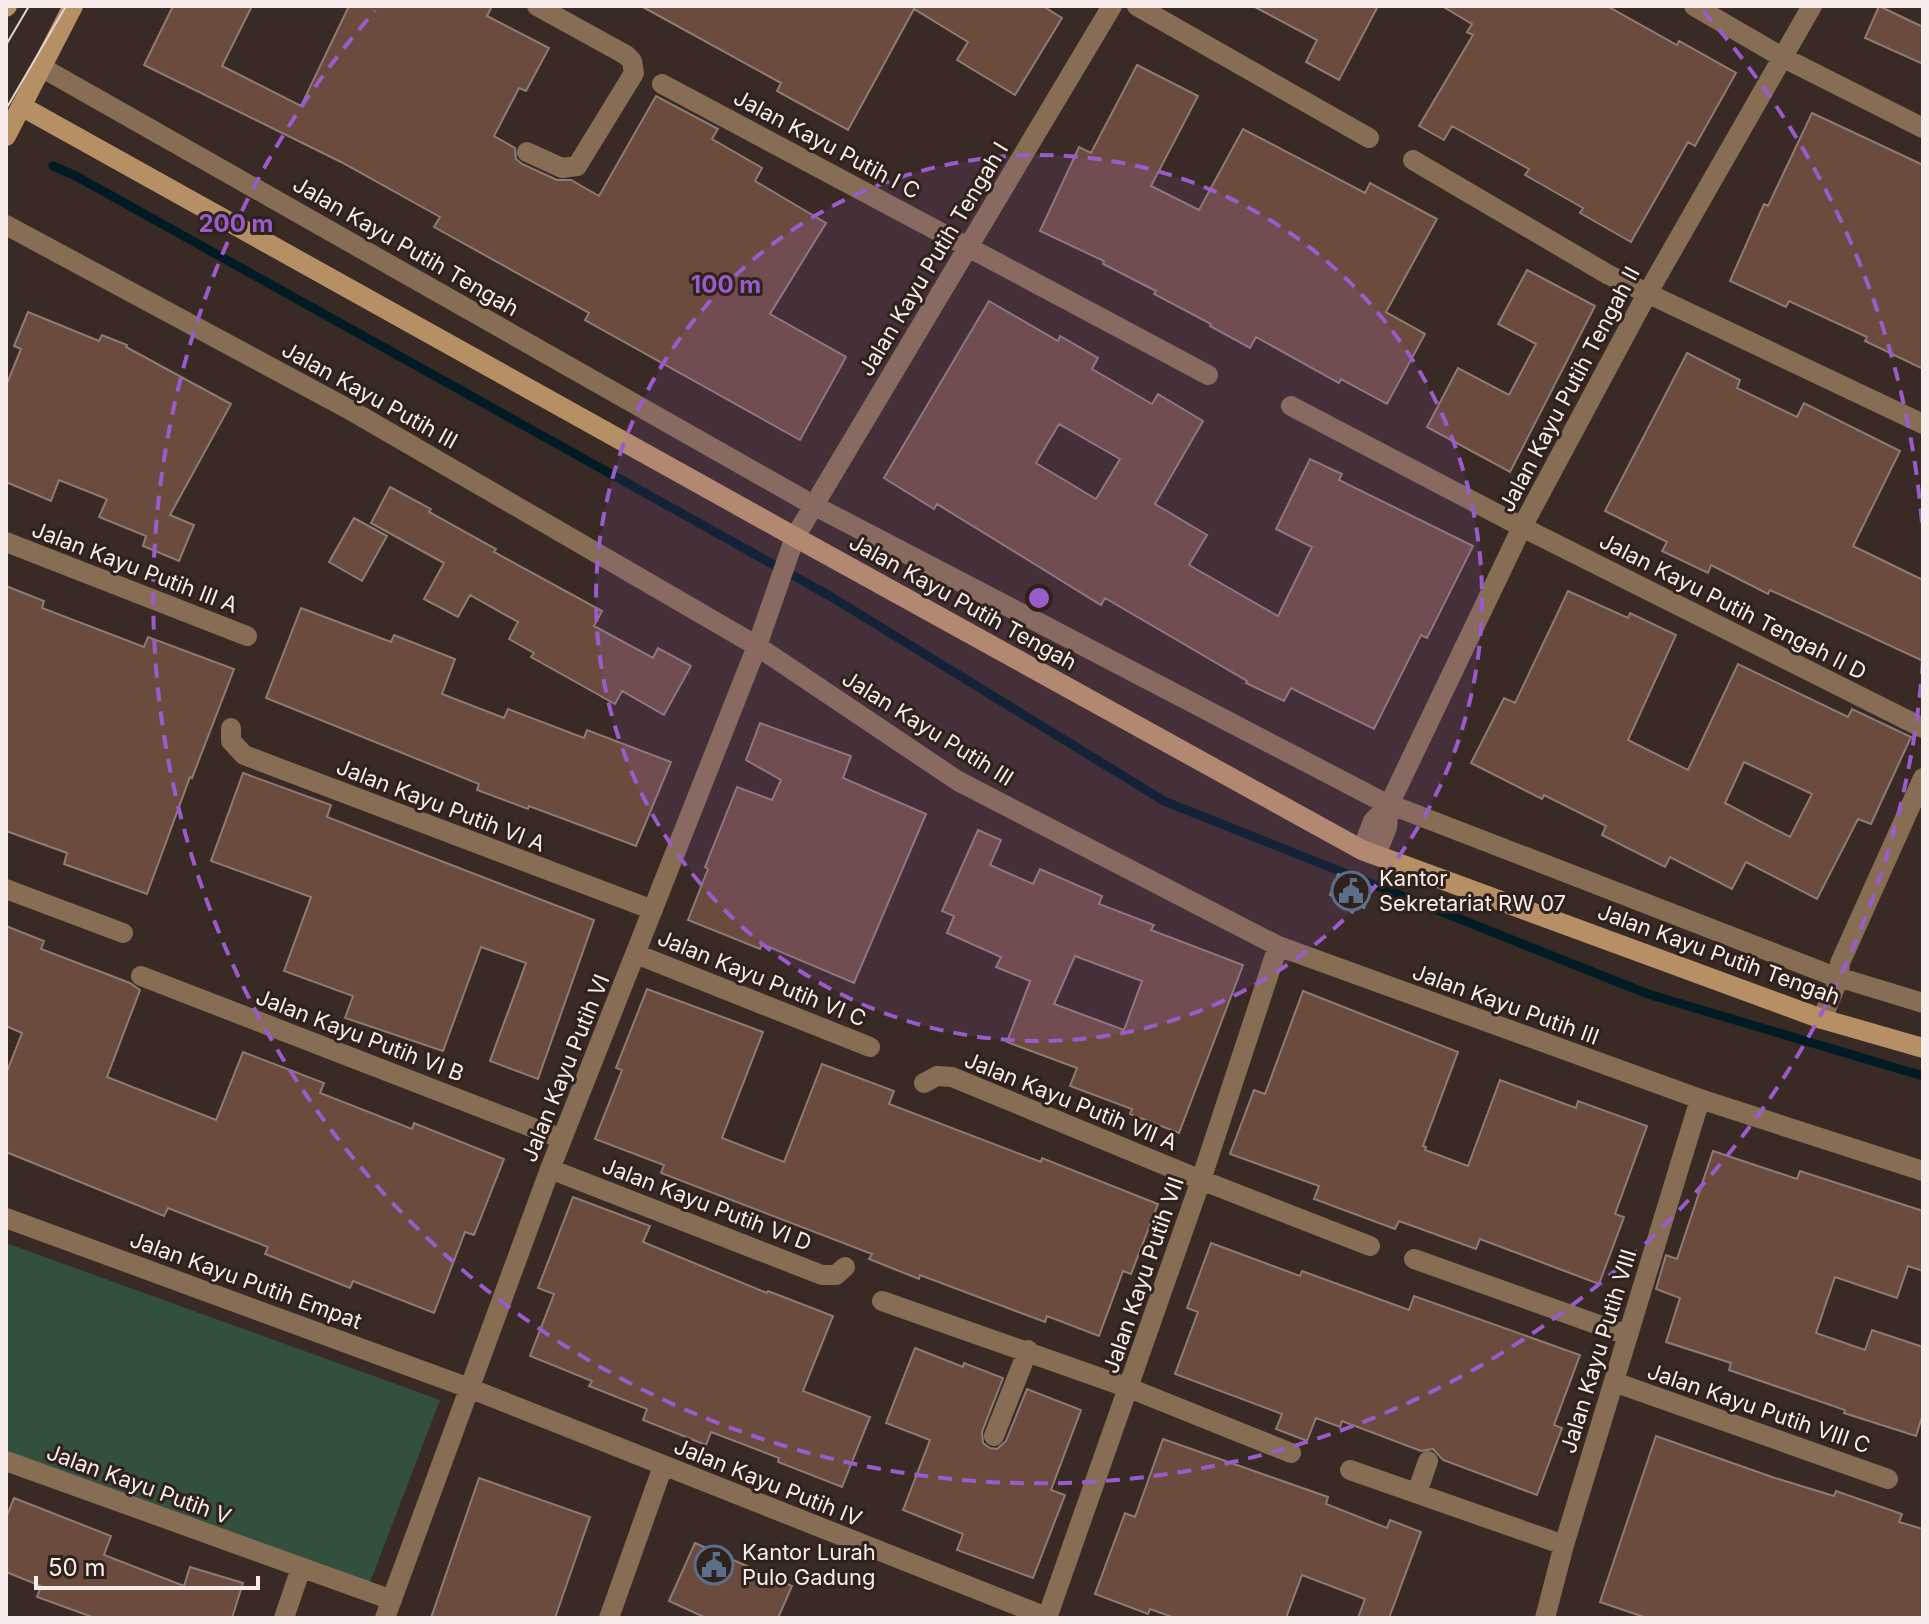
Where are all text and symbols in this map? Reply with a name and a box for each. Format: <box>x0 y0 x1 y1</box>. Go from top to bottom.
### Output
street label: Jalan Kayu Putih I C <box>729 84 925 204</box>
street label: Jalan Kayu Putih Tengah I <box>853 137 1013 381</box>
street label: Jalan Kayu Putih Tengah <box>289 171 523 321</box>
text: 200 m <box>198 209 274 238</box>
street label: Jalan Kayu Putih Tengah II <box>1493 262 1645 516</box>
text: 100 m <box>691 270 761 299</box>
street label: Jalan Kayu Putih III <box>278 336 462 454</box>
street label: Jalan Kayu Putih III A <box>29 516 241 618</box>
street label: Jalan Kayu Putih Tengah II D <box>1595 527 1871 685</box>
street label: Jalan Kayu Putih Tengah <box>845 529 1081 675</box>
centre of rings <box>1025 584 1053 612</box>
street label: Jalan Kayu Putih III <box>838 665 1018 791</box>
street label: Jalan Kayu Putih VI A <box>333 753 549 857</box>
place label: Kantor Sekretariat RW 07 <box>1379 865 1566 916</box>
public building icon: Kantor Sekretariat RW 07 <box>1330 870 1372 912</box>
street label: Jalan Kayu Putih Tengah <box>1594 898 1844 1010</box>
street label: Jalan Kayu Putih VI C <box>654 924 870 1032</box>
street label: Jalan Kayu Putih III <box>1409 958 1603 1050</box>
street label: Jalan Kayu Putih VI <box>515 970 615 1166</box>
street label: Jalan Kayu Putih VI B <box>252 983 468 1087</box>
street label: Jalan Kayu Putih VII A <box>961 1046 1181 1156</box>
street label: Jalan Kayu Putih VI D <box>599 1152 815 1256</box>
street label: Jalan Kayu Putih VII <box>1097 1173 1189 1377</box>
street label: Jalan Kayu Putih Empat <box>127 1226 365 1334</box>
street label: Jalan Kayu Putih VIII <box>1555 1246 1641 1456</box>
street label: Jalan Kayu Putih VIII C <box>1644 1358 1874 1458</box>
street label: Jalan Kayu Putih IV <box>670 1432 866 1532</box>
street label: Jalan Kayu Putih V <box>43 1439 235 1529</box>
place label: Kantor Lurah Pulo Gadung <box>742 1539 876 1590</box>
scale bar <box>36 1540 258 1590</box>
public building icon: Kantor Lurah Pulo Gadung <box>693 1544 735 1586</box>
text: 50 m <box>48 1553 106 1582</box>

